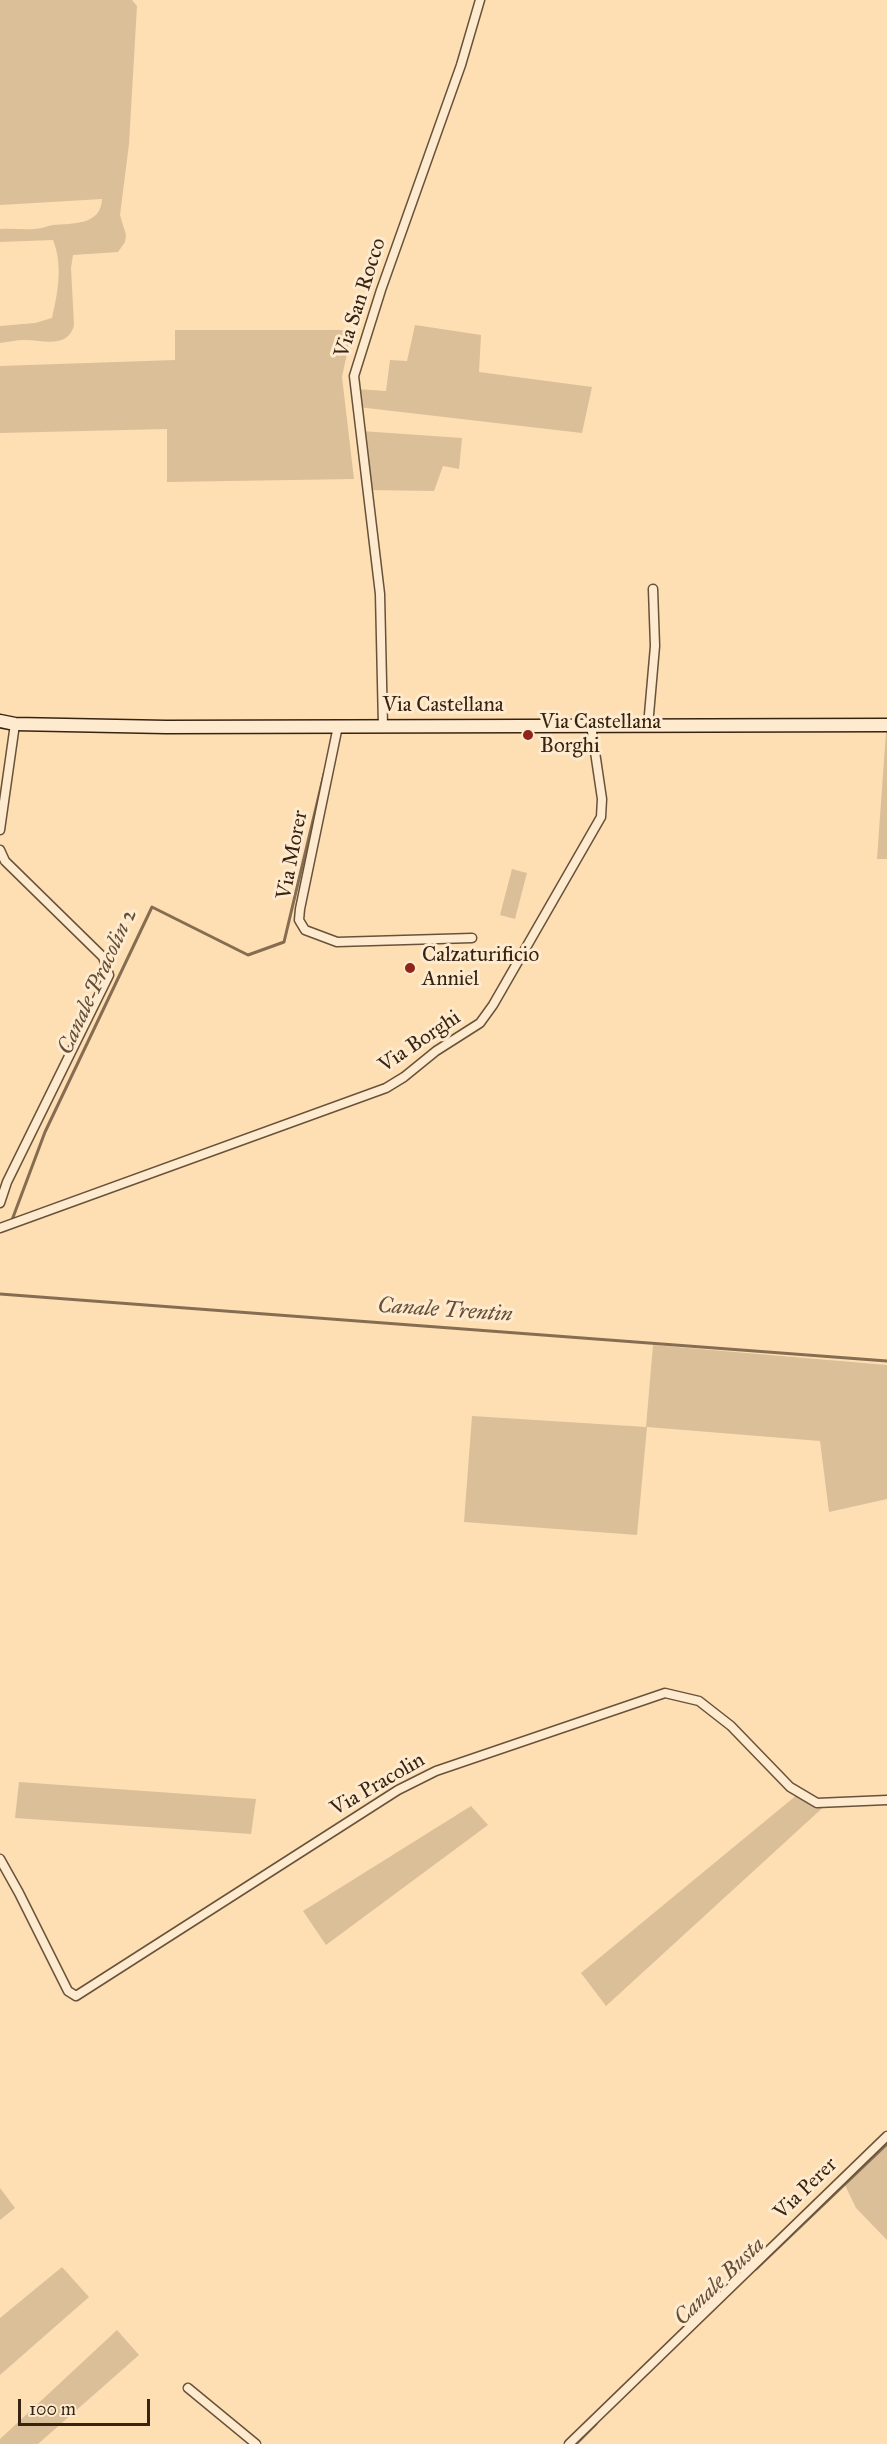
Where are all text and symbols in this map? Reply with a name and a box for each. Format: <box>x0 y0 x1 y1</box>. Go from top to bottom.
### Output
street label: Via San Rocco <box>330 235 392 361</box>
street label: Via Castellana <box>382 693 504 719</box>
place label: Via Castellana Borghi <box>540 710 661 760</box>
marker: Via Castellana Borghi <box>521 728 535 742</box>
street label: Via Morer <box>272 808 314 902</box>
water label: Canale Pracolin 2 <box>53 905 143 1059</box>
place label: Calzaturificio Anniel <box>422 943 539 993</box>
marker: Calzaturificio Anniel <box>403 961 417 975</box>
street label: Via Borghi <box>374 1005 466 1079</box>
water label: Canale Trentin <box>377 1293 513 1329</box>
street label: Via Pracolin <box>326 1748 430 1822</box>
street label: Via Perer <box>769 2153 843 2225</box>
water label: Canale Busta <box>669 2232 771 2332</box>
scale bar <box>21 2387 153 2425</box>
text: 100 m <box>29 2398 76 2420</box>

